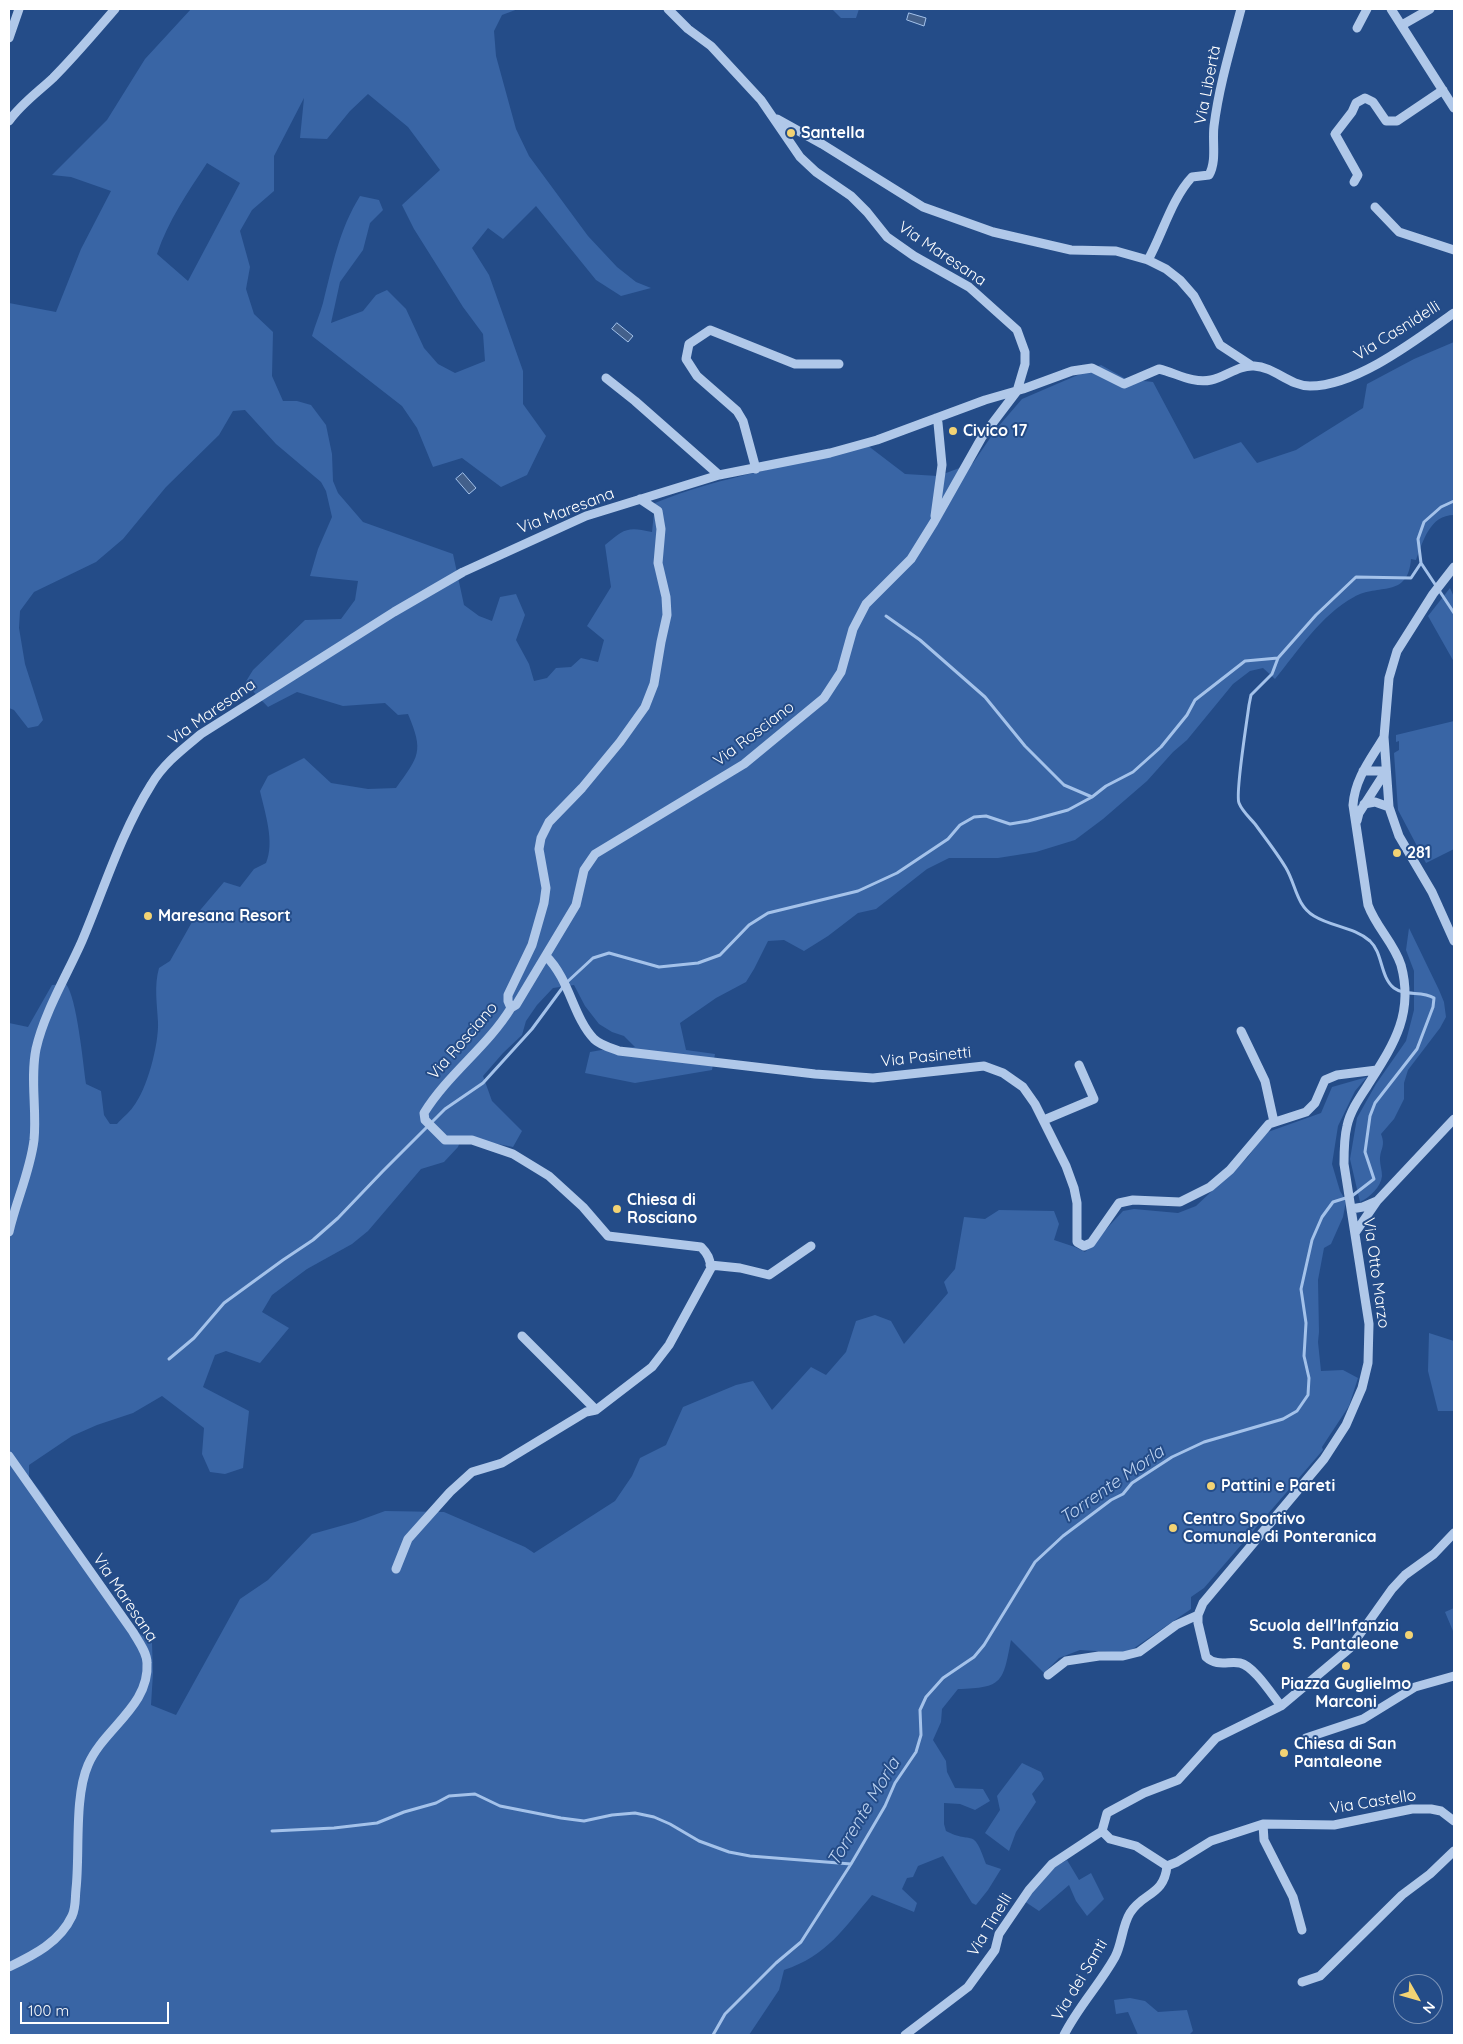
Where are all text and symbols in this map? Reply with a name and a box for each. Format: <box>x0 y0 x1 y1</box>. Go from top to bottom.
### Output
street label: Via Libertà <box>1191 44 1225 126</box>
place label: Santella <box>801 123 865 143</box>
marker: Santella <box>785 127 797 139</box>
street label: Via Maresana <box>894 217 990 291</box>
street label: Via Casnidelli <box>1350 297 1444 365</box>
place label: Civico 17 <box>963 421 1027 441</box>
marker: Civico 17 <box>947 425 959 437</box>
street label: Via Maresana <box>515 484 617 538</box>
street label: Via Maresana <box>165 675 259 749</box>
street label: Via Rosciano <box>710 697 798 771</box>
place label: 281 <box>1407 843 1431 863</box>
marker: 281 <box>1391 847 1403 859</box>
place label: Maresana Resort <box>158 906 291 926</box>
marker: Maresana Resort <box>142 910 154 922</box>
street label: Via Rosciano <box>424 998 502 1084</box>
street label: Via Pasinetti <box>880 1043 972 1071</box>
place label: Chiesa di Rosciano <box>627 1190 697 1228</box>
marker: Chiesa di Rosciano <box>611 1203 623 1215</box>
street label: Via Otto Marzo <box>1359 1216 1393 1330</box>
water label: Torrente Morla <box>1056 1441 1168 1529</box>
place label: Pattini e Pareti <box>1221 1476 1335 1496</box>
marker: Pattini e Pareti <box>1205 1480 1217 1492</box>
place label: Centro Sportivo Comunale di Ponteranica <box>1183 1509 1377 1547</box>
marker: Centro Sportivo Comunale di Ponteranica <box>1167 1522 1179 1534</box>
street label: Via Maresana <box>88 1550 162 1646</box>
place label: Scuola dell'Infanzia S. Pantaleone <box>1249 1616 1399 1654</box>
marker: Scuola dell'Infanzia S. Pantaleone <box>1403 1629 1415 1641</box>
marker: Piazza Guglielmo Marconi <box>1340 1660 1352 1672</box>
place label: Piazza Guglielmo Marconi <box>1281 1674 1411 1712</box>
place label: Chiesa di San Pantaleone <box>1294 1734 1396 1772</box>
marker: Chiesa di San Pantaleone <box>1278 1747 1290 1759</box>
water label: Torrente Morla <box>823 1754 905 1870</box>
street label: Via Castello <box>1329 1786 1417 1818</box>
street label: Via Tinelli <box>964 1890 1016 1960</box>
street label: Via dei Santi <box>1048 1936 1112 2024</box>
north arrow <box>1393 1974 1443 2024</box>
scale bar <box>22 1992 171 2024</box>
text: N <box>1419 1998 1439 2017</box>
text: 100 m <box>28 2001 69 2020</box>

